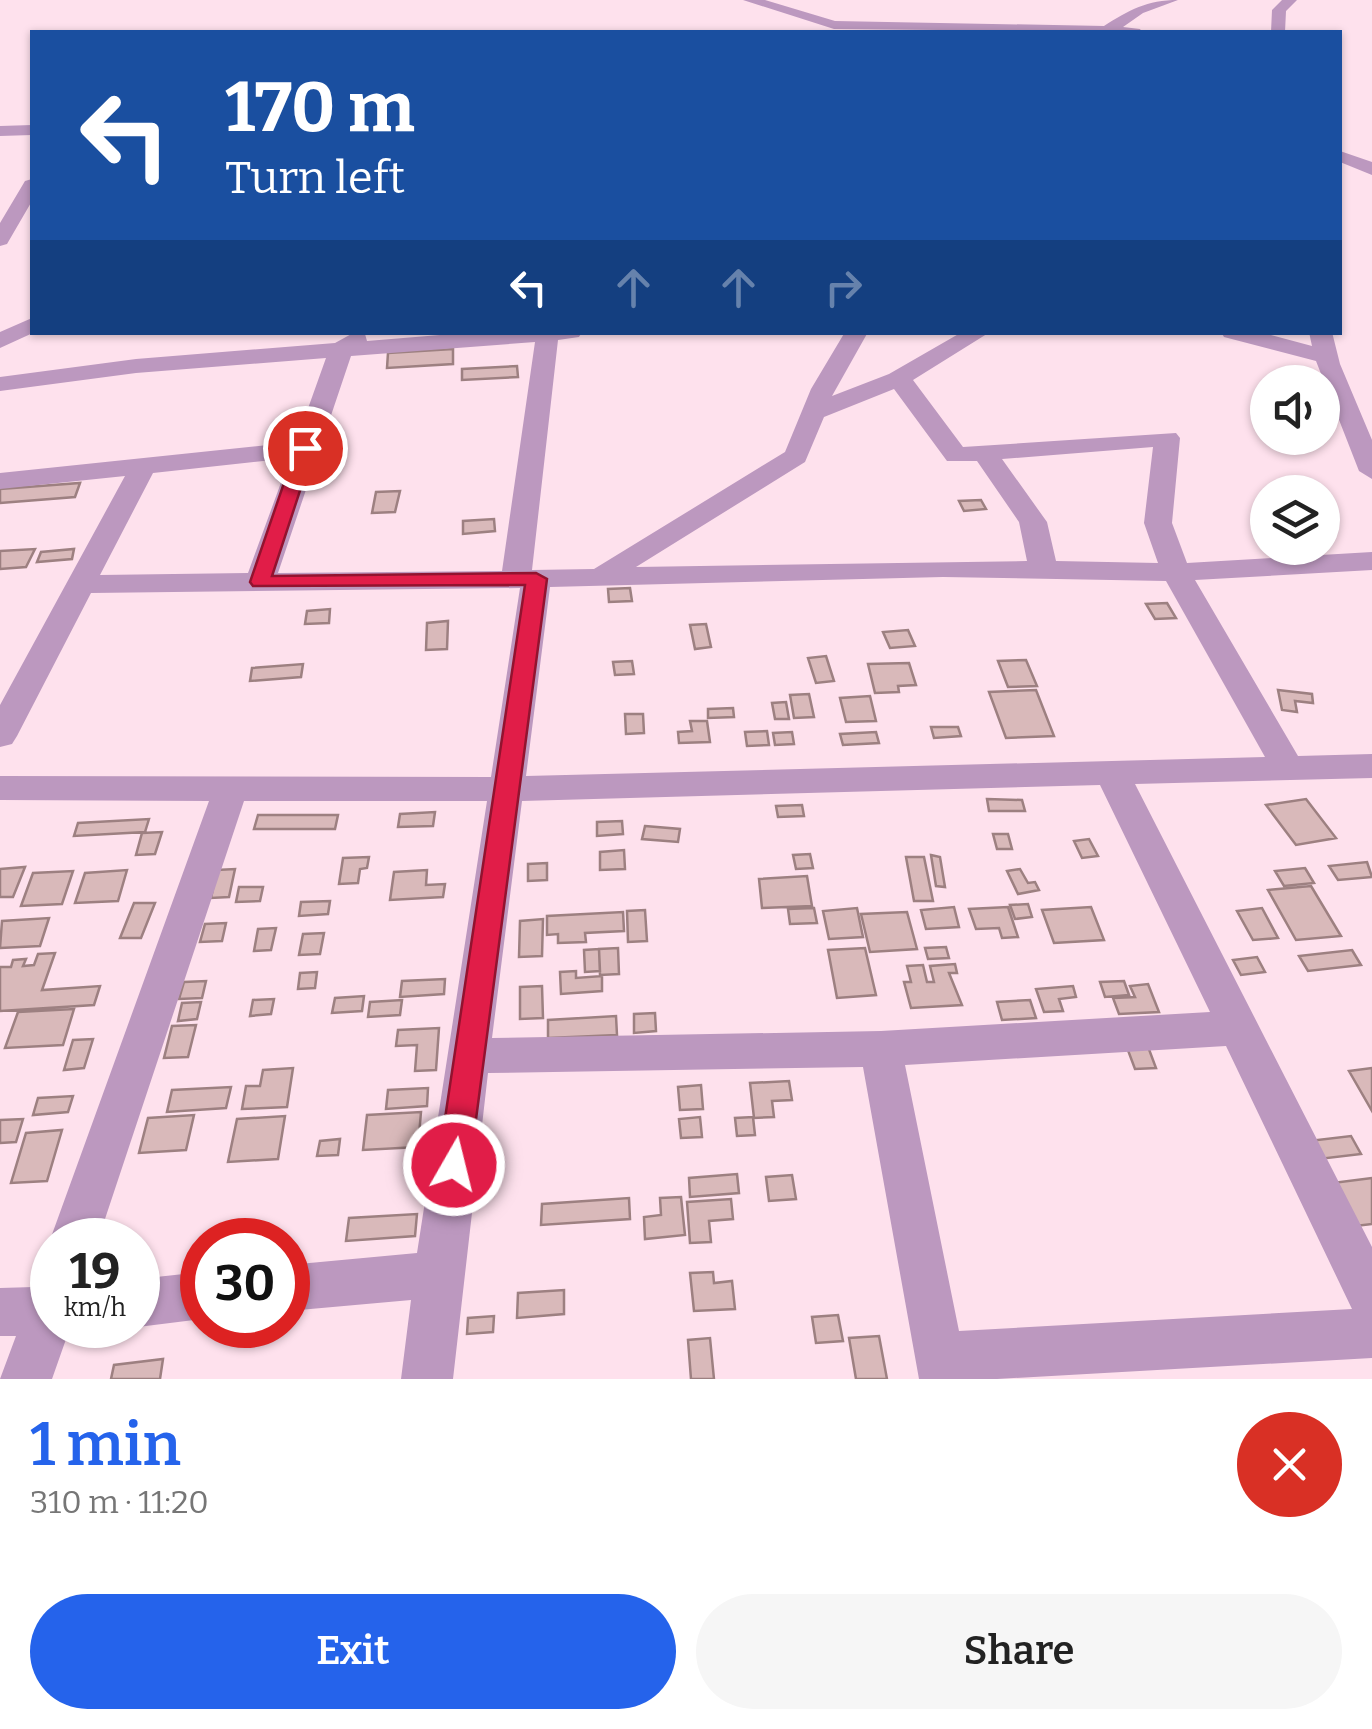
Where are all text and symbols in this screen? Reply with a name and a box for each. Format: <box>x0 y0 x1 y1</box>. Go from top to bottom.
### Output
text: 170 m <box>225 66 415 150</box>
icon: left <box>60 70 190 200</box>
text: Turn left <box>225 151 405 205</box>
icon: left <box>501 260 556 315</box>
icon: ahead <box>606 260 661 315</box>
icon: ahead <box>711 260 766 315</box>
icon: right <box>816 260 871 315</box>
map controls <box>1250 365 1340 565</box>
button: sound <box>1250 365 1340 455</box>
pin <box>263 406 348 491</box>
icon: arrive <box>278 421 333 476</box>
button: layers <box>1250 475 1340 565</box>
position arrow <box>402 1113 506 1217</box>
speed limit sign: 30 <box>180 1218 310 1348</box>
text: 19 <box>69 1241 121 1301</box>
text: km/h <box>64 1293 126 1323</box>
text: 1 min <box>30 1409 181 1481</box>
button: close <box>1237 1412 1342 1517</box>
text: 310 m · 11:20 <box>30 1483 209 1521</box>
button: Exit <box>30 1594 676 1709</box>
button: Share <box>696 1594 1342 1709</box>

